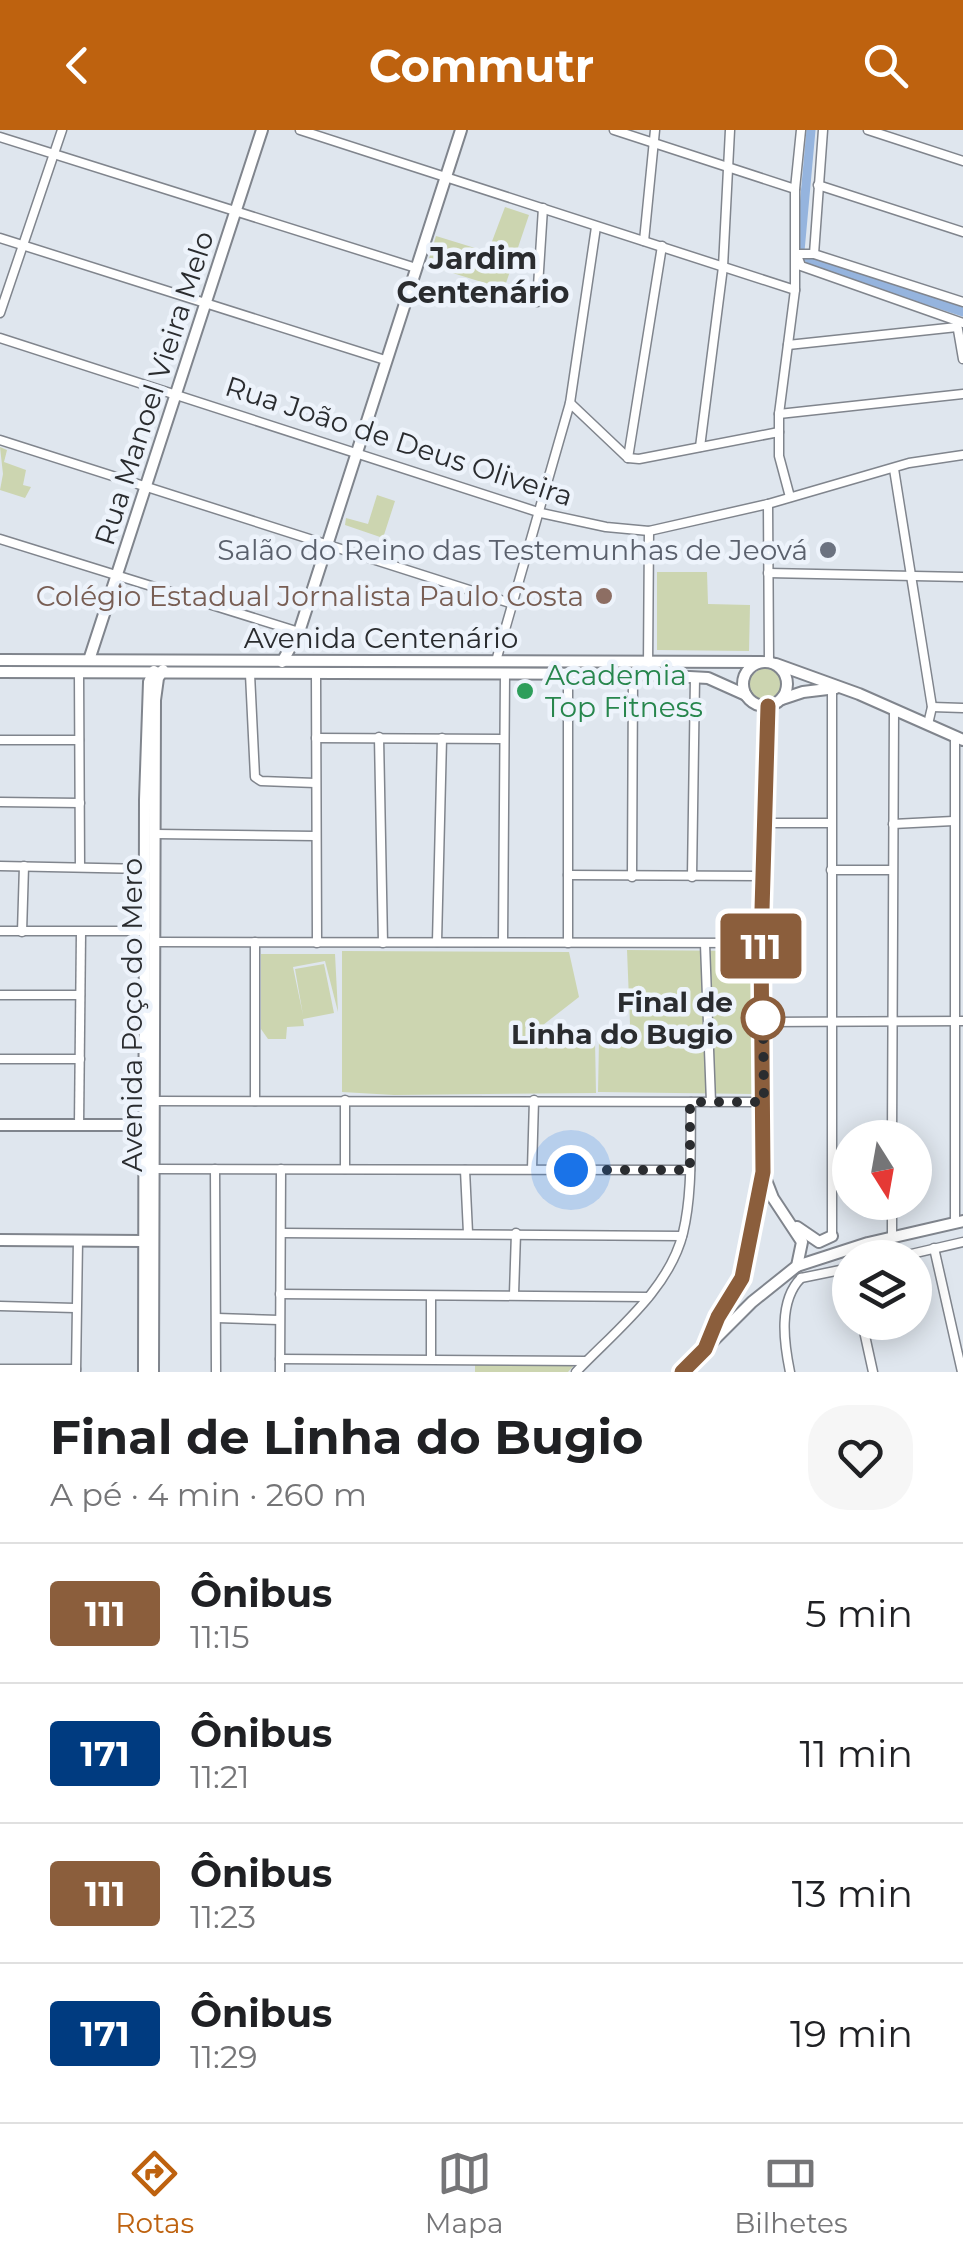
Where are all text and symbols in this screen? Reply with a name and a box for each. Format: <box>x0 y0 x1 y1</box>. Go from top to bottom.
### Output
icon: back <box>50 38 105 93</box>
text: Commutr <box>369 38 594 93</box>
icon: search <box>858 38 913 93</box>
street label: Rua Manoel Vieira Melo <box>87 227 221 549</box>
district label: Jardim Centenário <box>396 240 570 311</box>
street label: Rua João de Deus Oliveira <box>221 369 577 513</box>
place label: Salão do Reino das Testemunhas de Jeová <box>217 533 808 567</box>
marker: Salão do Reino das Testemunhas de Jeová <box>817 539 839 561</box>
place label: Colégio Estadual Jornalista Paulo Costa <box>36 579 584 613</box>
marker: Colégio Estadual Jornalista Paulo Costa <box>593 585 615 607</box>
street label: Avenida Centenário <box>244 621 518 655</box>
place label: Academia Top Fitness <box>545 658 703 724</box>
marker: Academia Top Fitness <box>514 680 536 702</box>
street label: Avenida Poço do Mero <box>115 858 149 1172</box>
line badge: 111 <box>704 914 818 978</box>
text: 111 <box>740 925 782 968</box>
place label: Final de Linha do Bugio <box>511 985 733 1051</box>
marker: Final de Linha do Bugio <box>742 997 784 1039</box>
north arrow <box>832 1120 932 1220</box>
map controls <box>832 1120 932 1340</box>
your location <box>546 1145 596 1195</box>
button: layers <box>832 1240 932 1340</box>
button: heart <box>808 1405 913 1510</box>
text: Final de Linha do Bugio <box>50 1408 643 1466</box>
text: A pé · 4 min · 260 m <box>50 1475 367 1514</box>
text: Ônibus <box>190 1570 332 1617</box>
text: 5 min <box>805 1590 913 1637</box>
text: 111 <box>84 1592 126 1635</box>
text: 11:15 <box>190 1617 250 1656</box>
text: Ônibus <box>190 1710 332 1757</box>
text: 11 min <box>799 1730 913 1777</box>
text: 171 <box>80 1732 130 1775</box>
text: 11:21 <box>190 1757 250 1796</box>
text: Ônibus <box>190 1850 332 1897</box>
text: 13 min <box>792 1870 913 1917</box>
text: 111 <box>84 1872 126 1915</box>
text: 11:23 <box>190 1897 256 1936</box>
text: Ônibus <box>190 1990 332 2037</box>
text: 19 min <box>790 2010 913 2057</box>
text: 171 <box>80 2012 130 2055</box>
text: 11:29 <box>190 2037 258 2076</box>
tab: Rotas <box>115 2146 194 2240</box>
tab: Mapa <box>425 2146 504 2240</box>
tab: Bilhetes <box>734 2146 848 2240</box>

